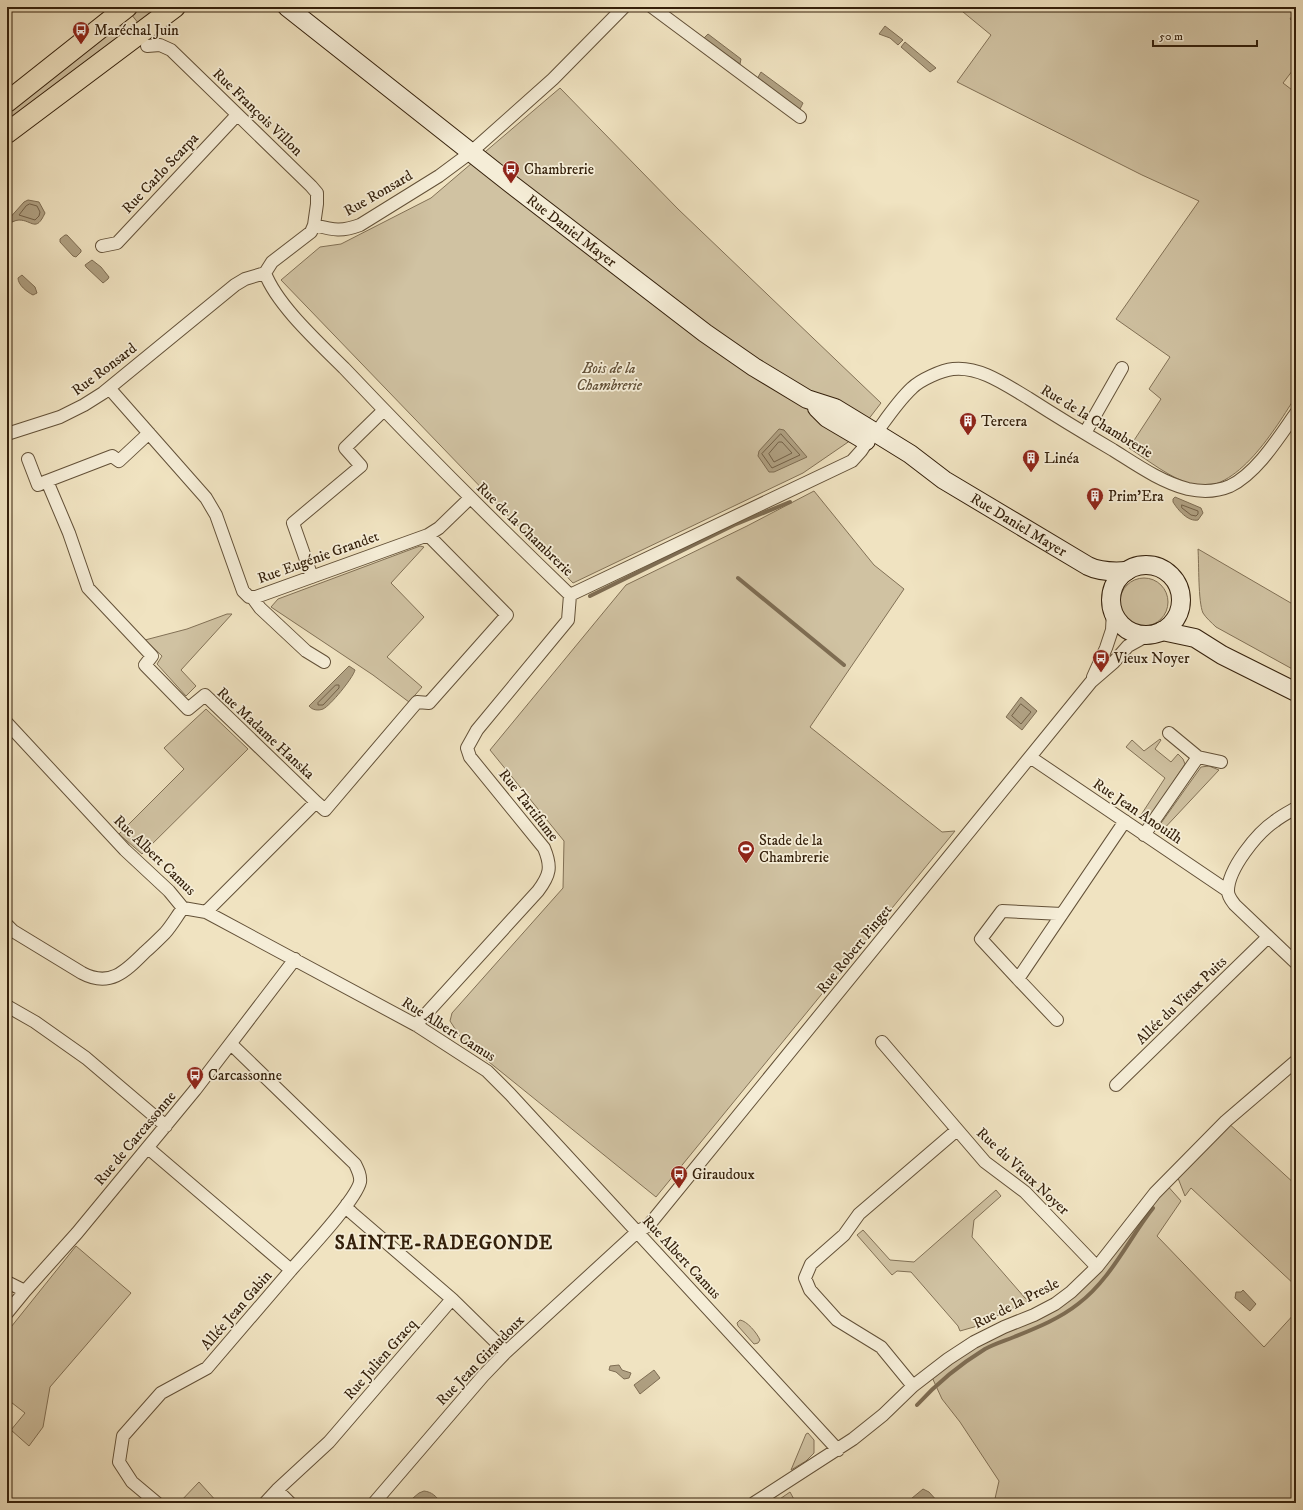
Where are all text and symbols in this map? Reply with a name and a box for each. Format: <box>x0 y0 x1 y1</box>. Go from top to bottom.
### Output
bus stop icon: Maréchal Juin <box>71 20 91 45</box>
place label: Maréchal Juin <box>94 21 179 40</box>
scale bar <box>1153 22 1257 48</box>
text: 50 m <box>1159 29 1183 44</box>
street label: Rue François Villon <box>209 65 307 160</box>
street label: Rue Carlo Scarpa <box>118 129 203 218</box>
bus stop icon: Chambrerie <box>501 159 521 184</box>
place label: Chambrerie <box>524 160 594 179</box>
street label: Rue Ronsard <box>341 166 416 221</box>
street label: Rue Daniel Mayer <box>522 190 621 272</box>
street label: Rue Ronsard <box>68 339 141 400</box>
park label: Bois de la Chambrerie <box>576 359 643 395</box>
street label: Rue de la Chambrerie <box>1037 380 1156 462</box>
building icon: Tercera <box>958 411 978 436</box>
place label: Tercera <box>981 412 1028 431</box>
building icon: Linéa <box>1021 448 1041 473</box>
place label: Linéa <box>1044 449 1080 468</box>
street label: Rue de la Chambrerie <box>472 478 577 580</box>
building icon: Prim'Era <box>1085 486 1105 511</box>
place label: Prim'Era <box>1108 487 1164 506</box>
street label: Rue Daniel Mayer <box>967 489 1071 561</box>
street label: Rue Eugénie Grandet <box>255 527 382 588</box>
bus stop icon: Vieux Noyer <box>1091 648 1111 673</box>
place label: Vieux Noyer <box>1113 649 1190 668</box>
street label: Rue Madame Hanska <box>213 683 319 784</box>
street label: Rue Tartifume <box>494 765 563 845</box>
street label: Rue Jean Anouilh <box>1089 774 1186 848</box>
street label: Rue Albert Camus <box>109 811 200 899</box>
place label: Stade de la Chambrerie <box>759 831 829 867</box>
sports icon: Stade de la Chambrerie <box>736 839 756 864</box>
street label: Rue Robert Pinget <box>813 901 896 998</box>
street label: Allée du Vieux Puits <box>1132 952 1231 1049</box>
street label: Rue Albert Camus <box>398 993 499 1066</box>
bus stop icon: Carcassonne <box>185 1065 205 1090</box>
place label: Carcassonne <box>208 1066 282 1085</box>
street label: Rue de Carcassonne <box>90 1087 180 1189</box>
street label: Rue du Vieux Noyer <box>972 1123 1073 1220</box>
bus stop icon: Giraudoux <box>669 1164 689 1189</box>
place label: Giraudoux <box>692 1165 756 1184</box>
street label: Rue Albert Camus <box>638 1212 725 1303</box>
district label: SAINTE-RADEGONDE <box>335 1232 553 1255</box>
street label: Allée Jean Gabin <box>197 1267 276 1354</box>
street label: Rue de la Presle <box>970 1274 1062 1333</box>
street label: Rue Jean Giraudoux <box>432 1311 529 1410</box>
street label: Rue Julien Gracq <box>340 1314 421 1404</box>

